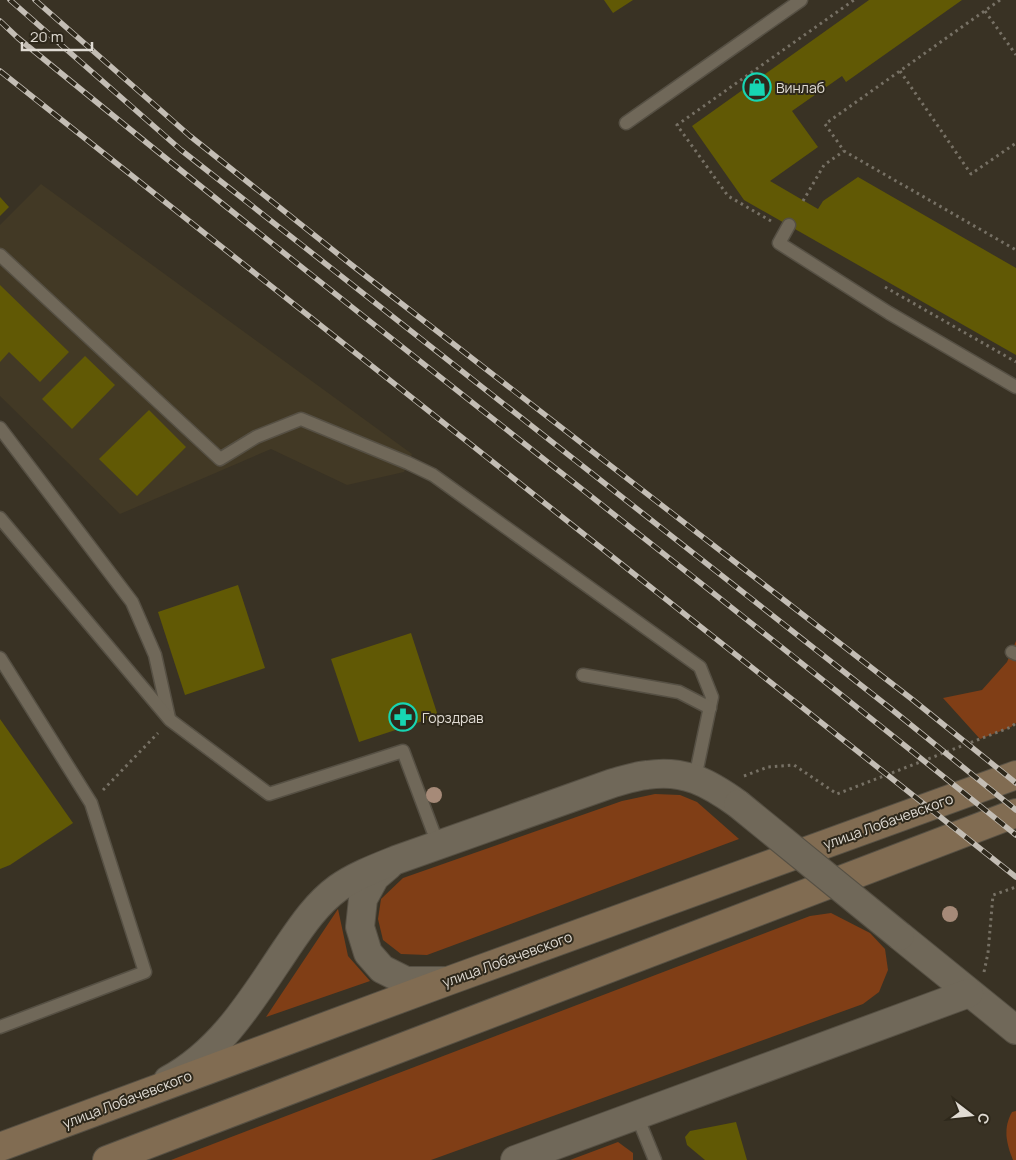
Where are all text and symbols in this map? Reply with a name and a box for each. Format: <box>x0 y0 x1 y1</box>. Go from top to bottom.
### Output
scale bar <box>22 20 92 52</box>
text: 20 m <box>30 26 63 47</box>
shop icon: Винлаб <box>742 72 772 102</box>
place label: Винлаб <box>776 78 825 97</box>
pharmacy icon: Горздрав <box>388 702 418 732</box>
place label: Горздрав <box>422 708 484 727</box>
street label: улица Лобачевского <box>820 789 956 853</box>
street label: улица Лобачевского <box>439 927 575 991</box>
street label: улица Лобачевского <box>60 1066 194 1132</box>
north arrow <box>946 1090 996 1140</box>
text: С <box>973 1111 995 1126</box>

